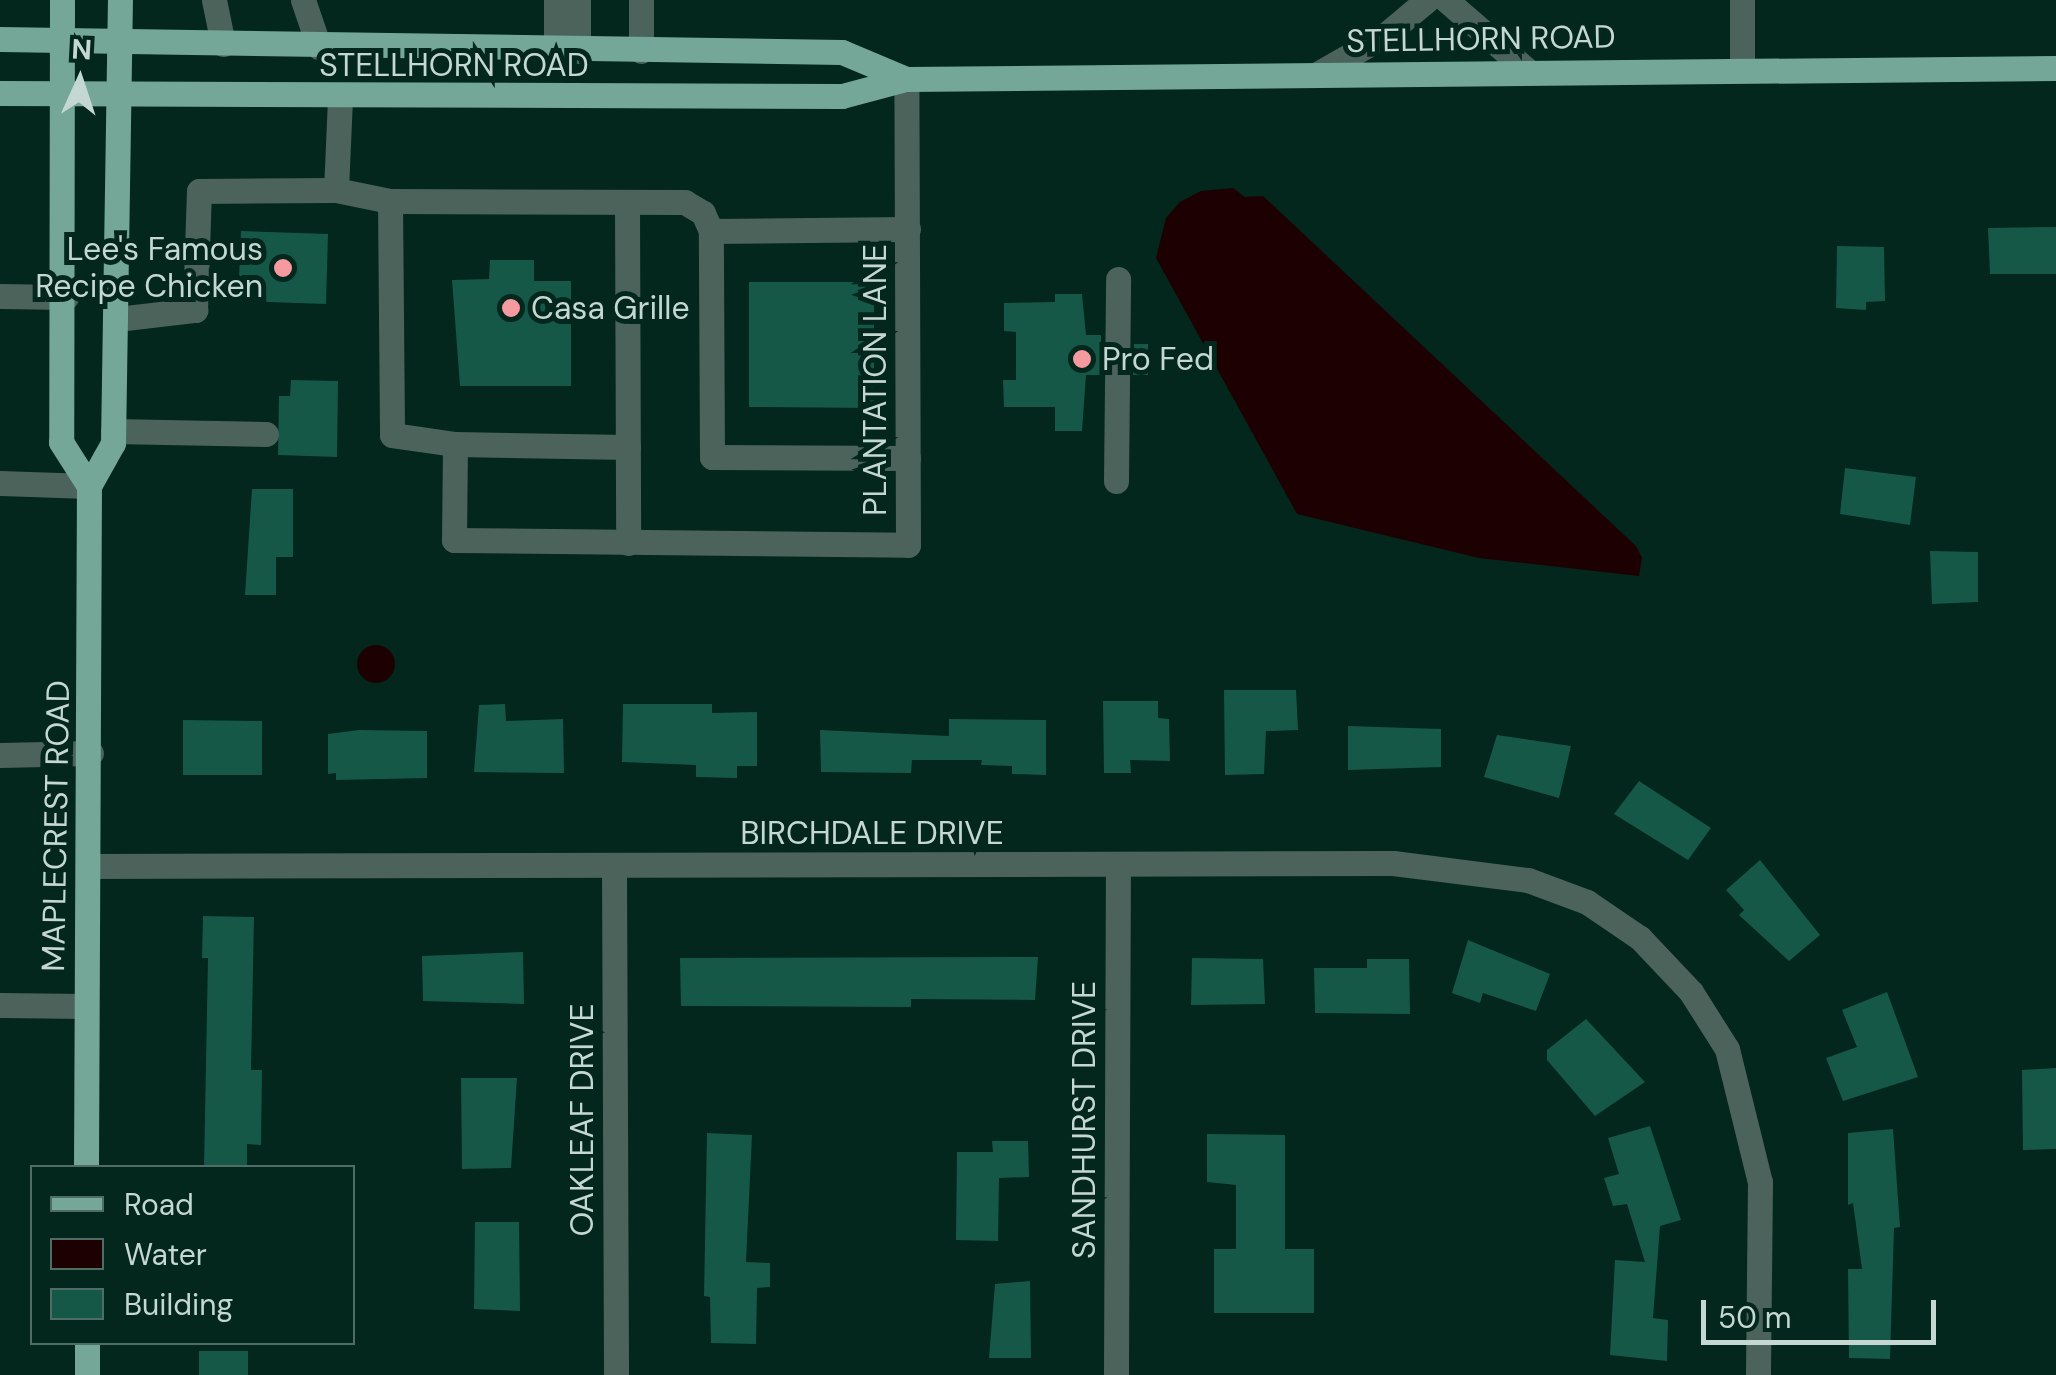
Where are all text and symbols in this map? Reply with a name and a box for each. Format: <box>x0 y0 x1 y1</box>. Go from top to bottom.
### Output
street label: STELLHORN ROAD <box>1346 17 1616 61</box>
north arrow <box>30 30 130 130</box>
text: N <box>70 31 93 69</box>
street label: STELLHORN ROAD <box>319 46 589 84</box>
place label: Lee's Famous Recipe Chicken <box>35 231 263 306</box>
street label: PLANTATION LANE <box>856 244 894 516</box>
marker: Lee's Famous Recipe Chicken <box>272 257 294 279</box>
place label: Casa Grille <box>531 289 690 327</box>
marker: Casa Grille <box>500 297 522 319</box>
place label: Pro Fed <box>1102 340 1214 378</box>
marker: Pro Fed <box>1071 348 1093 370</box>
street label: MAPLECREST ROAD <box>34 680 78 972</box>
street label: BIRCHDALE DRIVE <box>740 814 1004 852</box>
street label: SANDHURST DRIVE <box>1065 981 1103 1259</box>
street label: OAKLEAF DRIVE <box>563 1004 601 1236</box>
legend <box>30 1165 355 1345</box>
text: Road <box>124 1185 194 1224</box>
text: Water <box>124 1235 207 1274</box>
scale bar <box>1706 1280 1941 1342</box>
text: Building <box>124 1285 233 1324</box>
text: 50 m <box>1718 1298 1792 1337</box>

